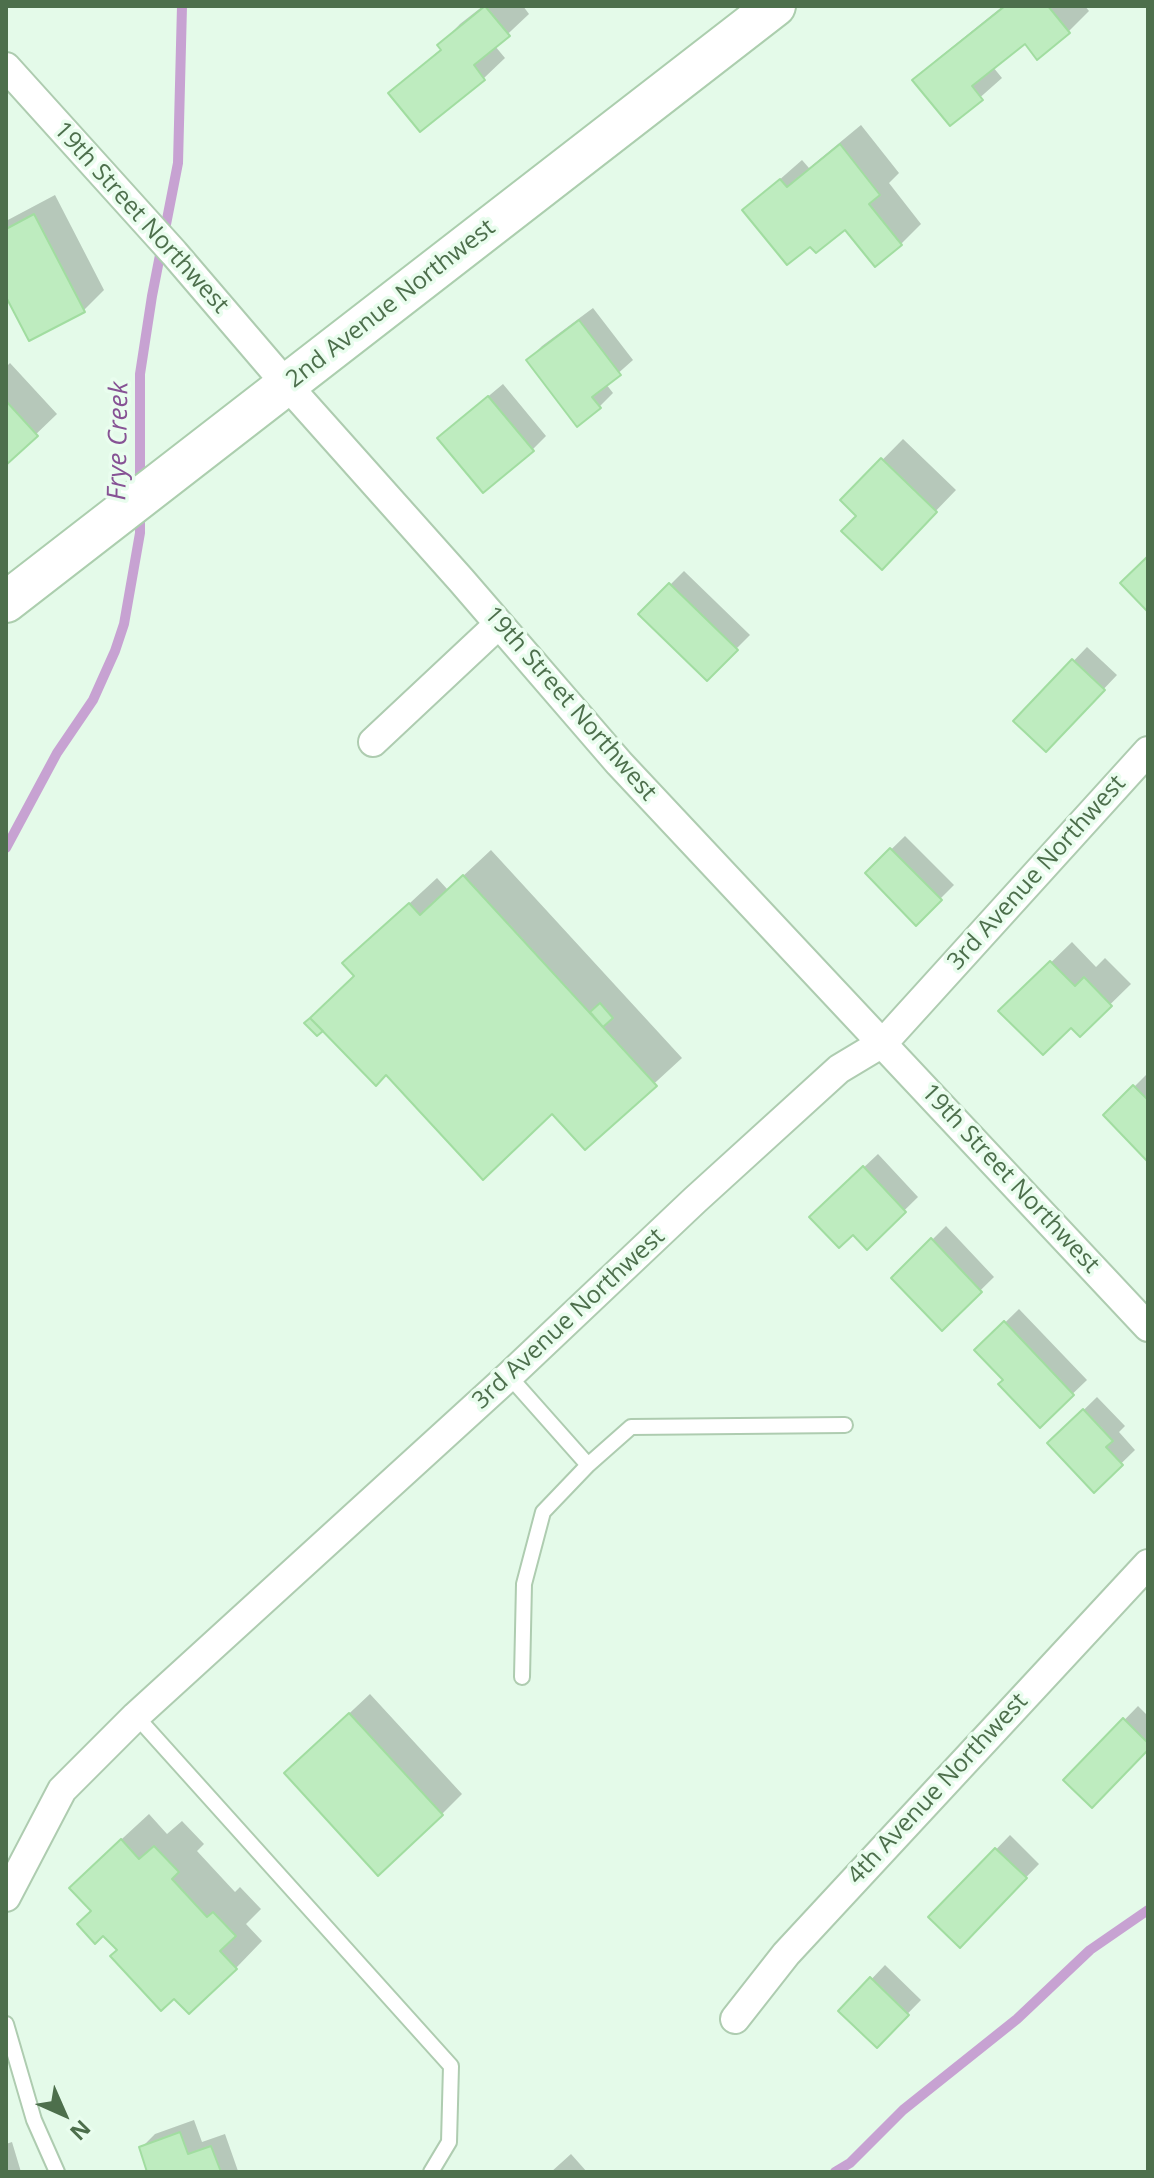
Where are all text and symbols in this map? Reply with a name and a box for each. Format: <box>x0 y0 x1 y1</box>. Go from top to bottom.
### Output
street label: 19th Street Northwest <box>47 116 235 320</box>
street label: 2nd Avenue Northwest <box>281 214 501 394</box>
water label: Frye Creek <box>102 381 136 501</box>
street label: 19th Street Northwest <box>478 601 662 807</box>
street label: 3rd Avenue Northwest <box>942 770 1132 976</box>
street label: 19th Street Northwest <box>915 1079 1105 1279</box>
street label: 3rd Avenue Northwest <box>467 1223 671 1415</box>
street label: 4th Avenue Northwest <box>842 1688 1034 1890</box>
north arrow <box>24 2074 104 2154</box>
text: N <box>64 2114 98 2148</box>

